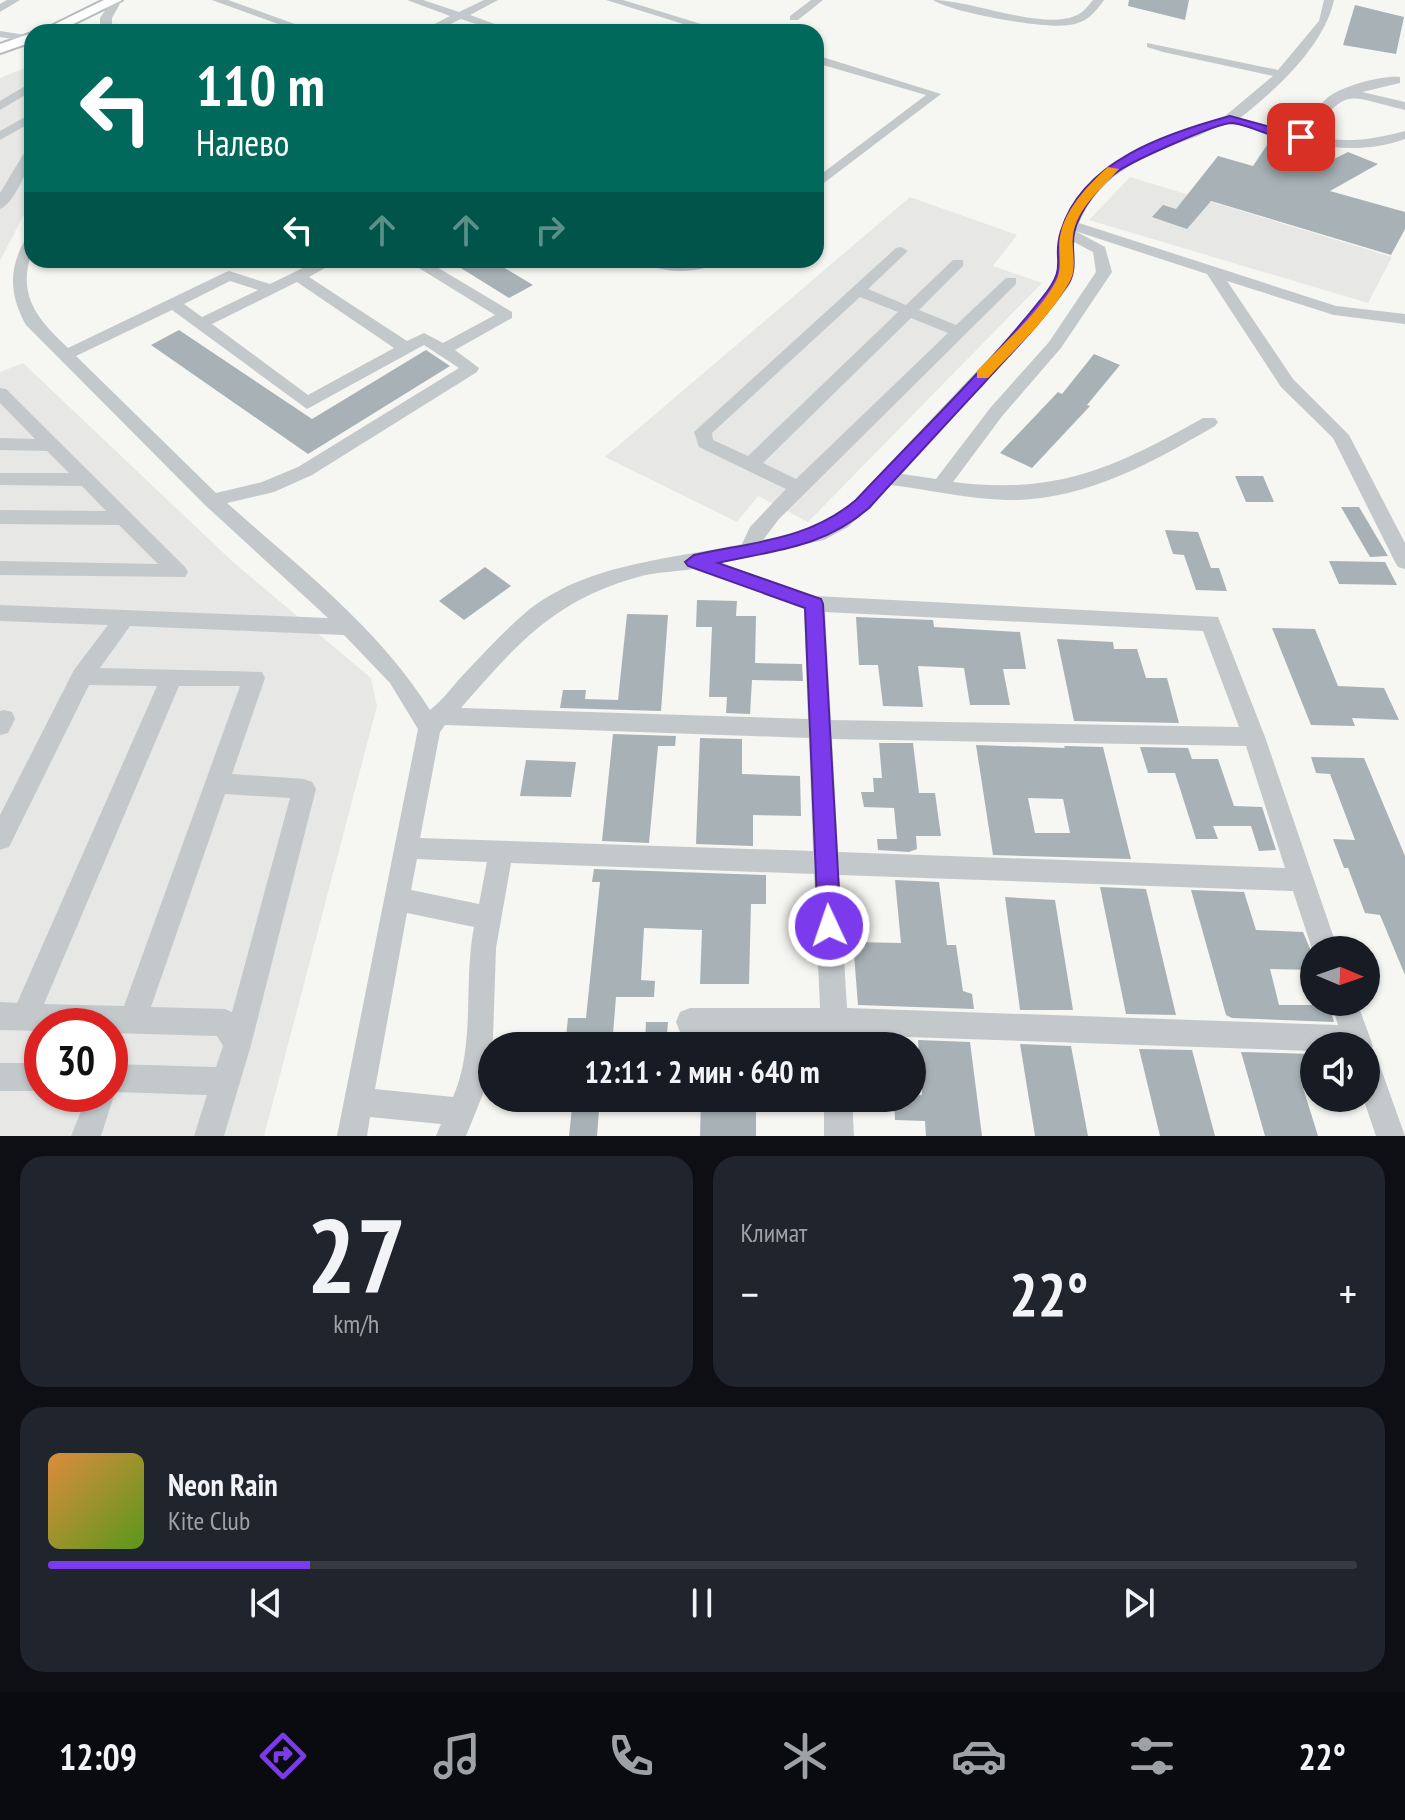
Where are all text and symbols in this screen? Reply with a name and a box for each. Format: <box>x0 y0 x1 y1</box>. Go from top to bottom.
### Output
text: 110 m <box>196 49 325 121</box>
icon: left <box>64 56 168 160</box>
pin <box>1267 103 1335 171</box>
icon: arrive <box>1279 115 1323 159</box>
text: Налево <box>196 119 289 166</box>
icon: left <box>276 208 320 252</box>
icon: ahead <box>360 208 404 252</box>
icon: ahead <box>444 208 488 252</box>
icon: right <box>528 208 572 252</box>
position arrow <box>787 884 871 968</box>
north arrow <box>1300 936 1380 1016</box>
map controls <box>1300 936 1380 1112</box>
speed limit sign: 30 <box>24 1008 128 1112</box>
button: sound <box>1300 1032 1380 1112</box>
text: 12:11 · 2 мин · 640 m <box>584 1052 820 1091</box>
text: 27 <box>307 1187 406 1322</box>
text: Климат <box>741 1216 807 1249</box>
text: 22° <box>1009 1255 1088 1333</box>
text: − <box>741 1265 759 1322</box>
text: + <box>1339 1265 1357 1322</box>
text: km/h <box>333 1307 379 1340</box>
text: Neon Rain <box>168 1465 278 1504</box>
text: Kite Club <box>168 1504 250 1537</box>
icon: previous <box>244 1581 288 1625</box>
icon: pause <box>680 1581 724 1625</box>
icon: next <box>1117 1581 1161 1625</box>
icon: directions <box>255 1728 311 1784</box>
icon: music <box>429 1728 485 1784</box>
icon: phone <box>603 1728 659 1784</box>
icon: climate <box>777 1728 833 1784</box>
icon: car <box>951 1728 1007 1784</box>
icon: filters <box>1124 1728 1180 1784</box>
text: 12:09 <box>59 1733 137 1780</box>
text: 22° <box>1298 1733 1346 1780</box>

